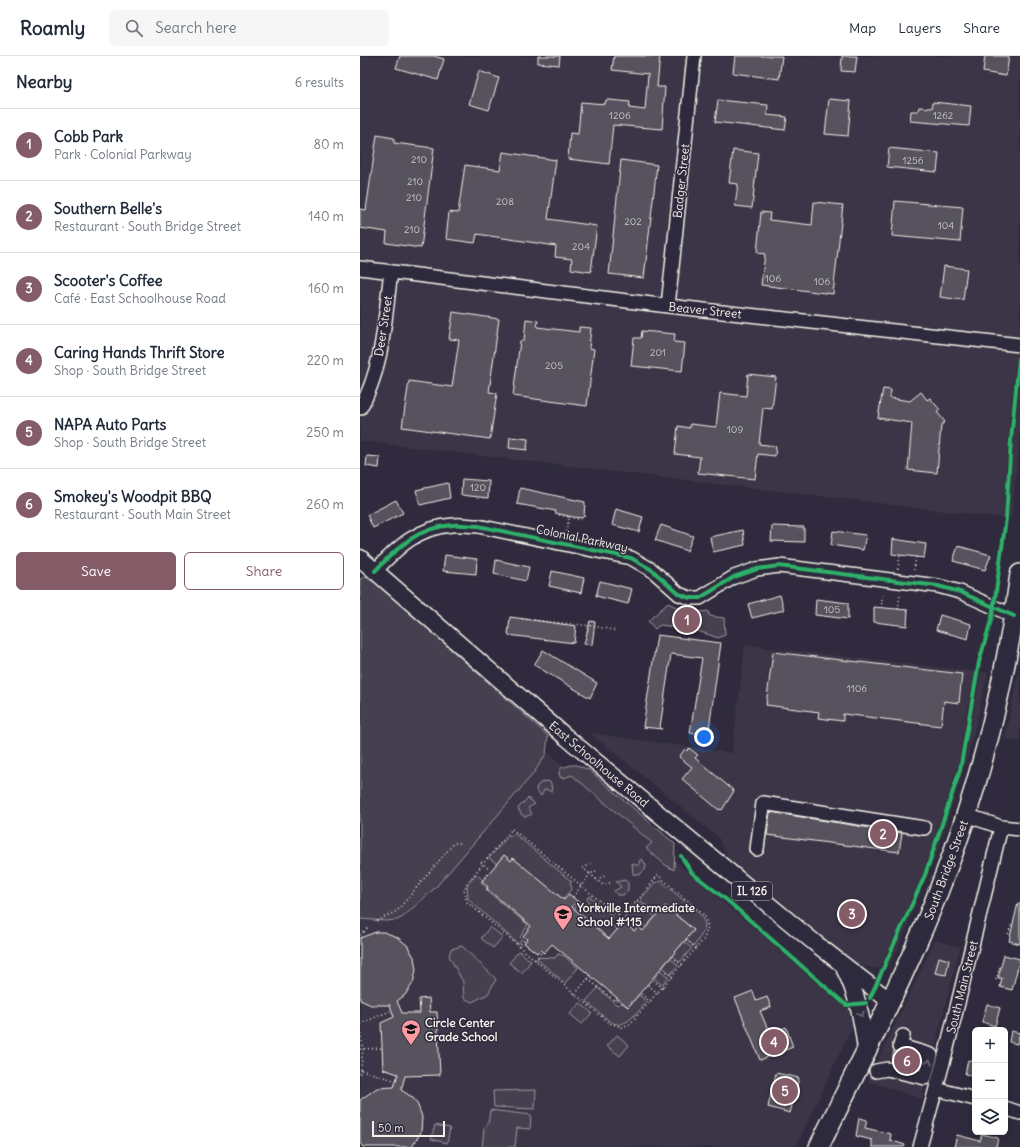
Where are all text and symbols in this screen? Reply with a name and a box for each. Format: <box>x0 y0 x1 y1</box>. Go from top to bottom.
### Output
search box <box>109 10 389 46</box>
text: Roamly <box>20 16 85 40</box>
icon: search <box>123 17 145 39</box>
text: Search here <box>155 18 237 37</box>
text: Map <box>849 19 876 37</box>
text: Layers <box>898 19 941 37</box>
text: Share <box>963 19 1000 37</box>
text: Nearby <box>16 71 72 93</box>
text: 6 results <box>295 74 344 91</box>
house number: 1206 <box>609 109 631 122</box>
house number: 1262 <box>933 109 954 122</box>
text: Cobb Park <box>54 127 123 146</box>
text: 1 <box>26 136 32 153</box>
text: 80 m <box>313 136 344 153</box>
street label: Badger Street <box>670 143 692 219</box>
text: Park · Colonial Parkway <box>54 146 192 163</box>
house number: 210 <box>411 153 427 166</box>
house number: 1256 <box>903 154 924 167</box>
house number: 210 <box>407 175 423 188</box>
house number: 210 <box>406 191 422 204</box>
house number: 208 <box>496 195 514 208</box>
text: Southern Belle's <box>54 199 162 218</box>
text: 2 <box>25 208 33 225</box>
text: 140 m <box>308 208 344 225</box>
house number: 202 <box>624 215 642 228</box>
text: Restaurant · South Bridge Street <box>54 218 241 235</box>
house number: 104 <box>938 219 954 232</box>
house number: 210 <box>404 223 420 236</box>
house number: 204 <box>572 240 590 253</box>
text: Scooter's Coffee <box>54 271 163 290</box>
house number: 106 <box>765 272 781 285</box>
house number: 106 <box>814 275 830 288</box>
text: 3 <box>25 280 33 297</box>
text: 160 m <box>308 280 344 297</box>
text: Café · East Schoolhouse Road <box>54 290 226 307</box>
street label: Deer Street <box>371 295 395 357</box>
street label: Beaver Street <box>668 299 742 321</box>
text: Caring Hands Thrift Store <box>54 343 225 362</box>
house number: 201 <box>650 346 666 359</box>
text: 4 <box>25 352 33 369</box>
text: 220 m <box>307 352 344 369</box>
house number: 205 <box>545 359 563 372</box>
text: Shop · South Bridge Street <box>54 362 206 379</box>
text: NAPA Auto Parts <box>54 415 166 434</box>
house number: 109 <box>727 423 743 436</box>
text: 5 <box>25 424 33 441</box>
text: 250 m <box>306 424 344 441</box>
text: Shop · South Bridge Street <box>54 434 206 451</box>
house number: 120 <box>470 481 486 494</box>
text: Smokey's Woodpit BBQ <box>54 487 212 506</box>
text: 6 <box>25 496 33 513</box>
text: 260 m <box>306 496 344 513</box>
text: Restaurant · South Main Street <box>54 506 231 523</box>
street label: Colonial Parkway <box>535 521 629 555</box>
button: Save <box>16 552 176 590</box>
button: Share <box>184 552 344 590</box>
house number: 105 <box>824 603 840 616</box>
pin: 1 <box>674 605 700 635</box>
house number: 1106 <box>847 682 867 695</box>
street label: East Schoolhouse Road <box>546 718 652 810</box>
your location <box>694 727 714 747</box>
street label: South Bridge Street <box>921 818 971 922</box>
pin: 2 <box>870 819 896 849</box>
road number: IL 126 <box>732 882 772 900</box>
pin: 3 <box>839 899 865 929</box>
place label: Yorkville Intermediate School #115 <box>576 900 696 929</box>
school or university icon: Yorkville Intermediate School #115 <box>552 903 574 931</box>
street label: South Main Street <box>943 939 981 1035</box>
one-way arrow <box>856 1011 864 1017</box>
place label: Circle Center Grade School <box>425 1015 498 1044</box>
school or university icon: Circle Center Grade School <box>400 1018 422 1046</box>
pin: 4 <box>761 1027 787 1057</box>
map controls <box>972 1027 1008 1135</box>
button: + <box>972 1027 1008 1063</box>
pin: 6 <box>894 1046 920 1076</box>
one-way arrow <box>924 1059 933 1066</box>
button: − <box>972 1063 1008 1099</box>
pin: 5 <box>772 1076 798 1106</box>
button: layers <box>972 1099 1008 1135</box>
scale bar <box>372 1119 445 1138</box>
text: 50 m <box>378 1121 404 1135</box>

